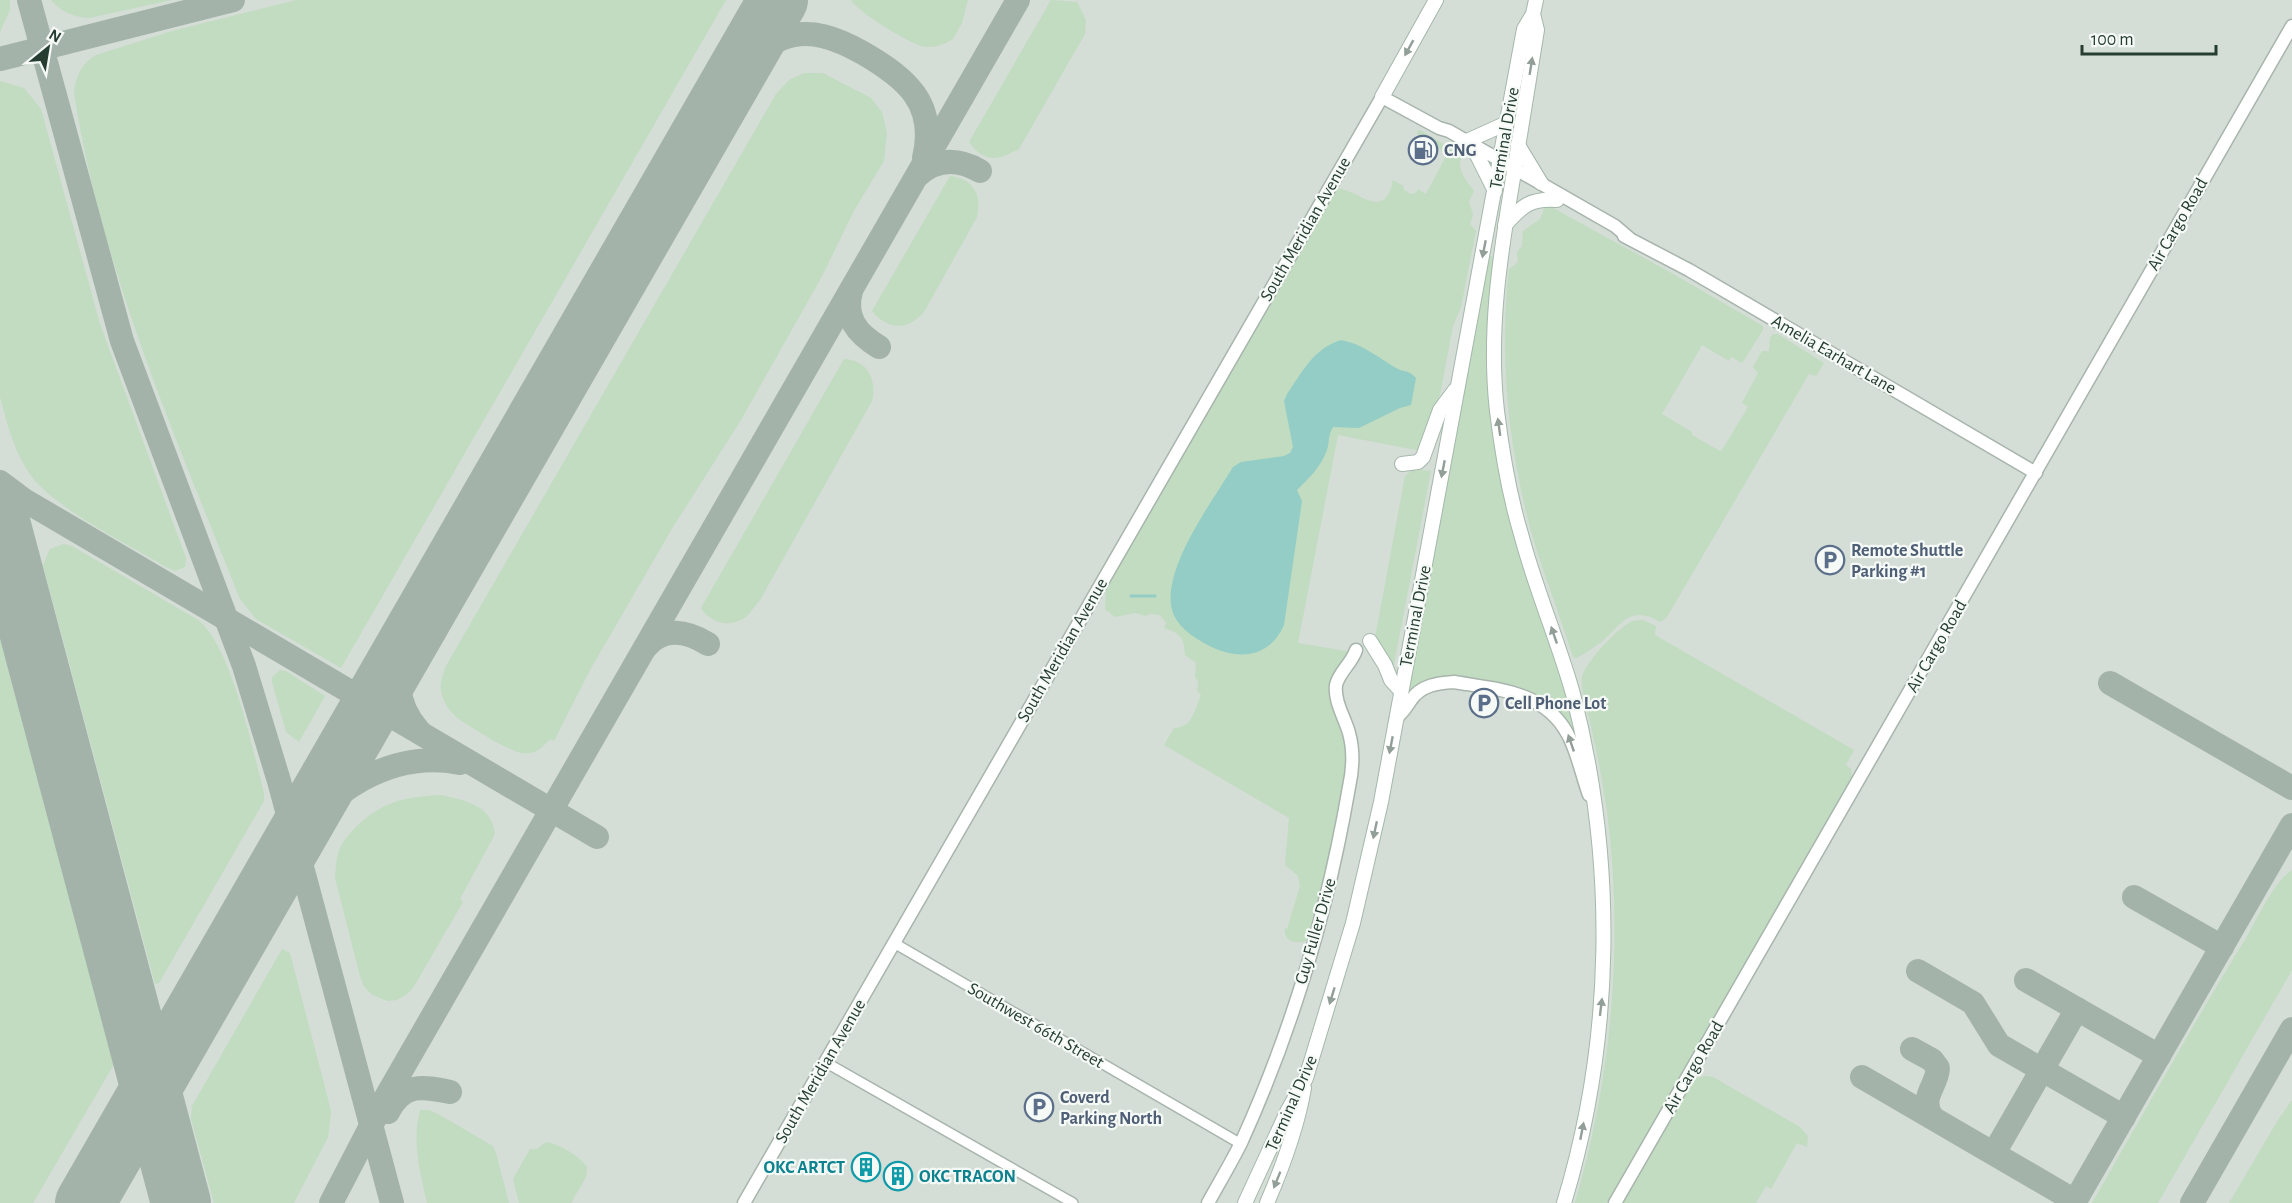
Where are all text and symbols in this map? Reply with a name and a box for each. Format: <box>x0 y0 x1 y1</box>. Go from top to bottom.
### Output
north arrow <box>18 18 78 78</box>
scale bar <box>2082 18 2216 56</box>
text: N <box>46 26 64 46</box>
text: 100 m <box>2091 31 2134 49</box>
one-way arrow <box>1404 40 1414 57</box>
one-way arrow <box>1527 57 1536 76</box>
street label: Terminal Drive <box>1487 86 1523 190</box>
fuel station icon: CNG <box>1407 134 1439 166</box>
place label: CNG <box>1444 142 1476 160</box>
street label: South Meridian Avenue <box>1257 154 1354 305</box>
street label: Air Cargo Road <box>2144 175 2211 274</box>
one-way arrow <box>1479 240 1488 259</box>
street label: Amelia Earhart Lane <box>1768 312 1899 398</box>
one-way arrow <box>1495 418 1504 437</box>
one-way arrow <box>1438 460 1447 479</box>
place label: Remote Shuttle Parking #1 <box>1851 542 1963 581</box>
parking icon: Remote Shuttle Parking #1 <box>1814 544 1846 576</box>
street label: Terminal Drive <box>1397 564 1435 668</box>
street label: South Meridian Avenue <box>1014 575 1111 726</box>
street label: Air Cargo Road <box>1903 597 1970 696</box>
one-way arrow <box>1549 626 1559 644</box>
parking icon: Cell Phone Lot <box>1468 687 1500 719</box>
place label: Cell Phone Lot <box>1505 695 1606 713</box>
one-way arrow <box>1565 734 1575 752</box>
one-way arrow <box>1386 736 1395 755</box>
one-way arrow <box>1369 821 1379 839</box>
street label: Guy Fuller Drive <box>1292 876 1340 986</box>
street label: Southwest 66th Street <box>964 980 1107 1072</box>
one-way arrow <box>1327 987 1336 1005</box>
street label: South Meridian Avenue <box>772 996 869 1147</box>
one-way arrow <box>1596 997 1605 1016</box>
street label: Air Cargo Road <box>1660 1018 1727 1117</box>
street label: Terminal Drive <box>1263 1053 1321 1154</box>
place label: Coverd Parking North <box>1060 1089 1162 1128</box>
parking icon: Coverd Parking North <box>1023 1091 1055 1123</box>
one-way arrow <box>1578 1121 1587 1140</box>
building icon: OKC ARTCT <box>850 1151 882 1183</box>
place label: OKC ARTCT <box>764 1159 845 1177</box>
building icon: OKC TRACON <box>882 1160 914 1192</box>
place label: OKC TRACON <box>919 1168 1016 1186</box>
one-way arrow <box>1272 1171 1282 1189</box>

